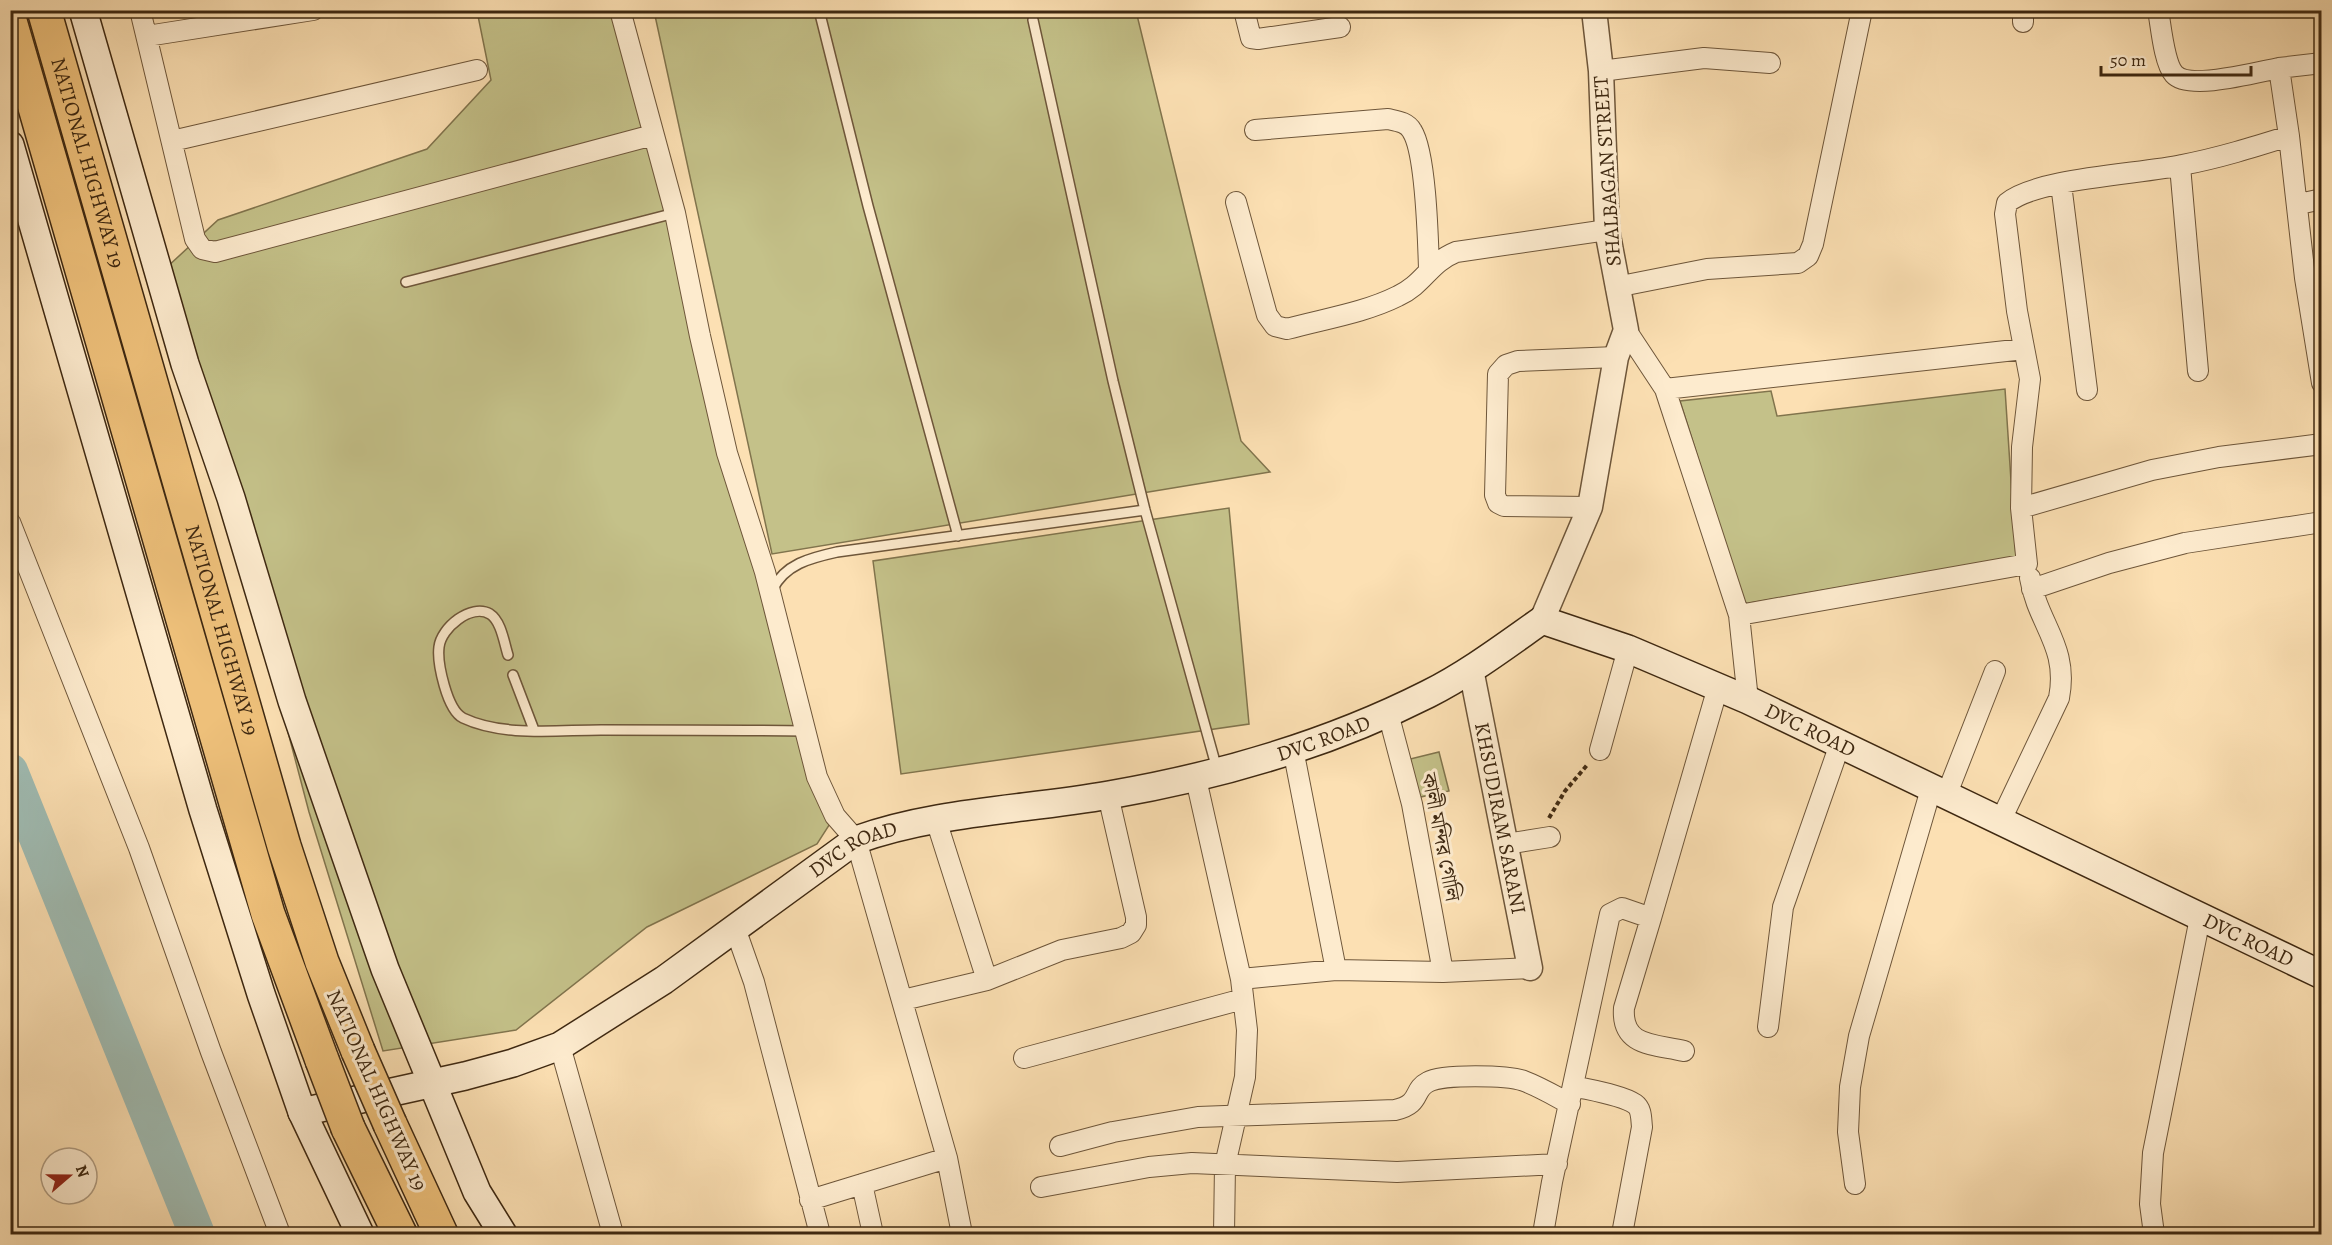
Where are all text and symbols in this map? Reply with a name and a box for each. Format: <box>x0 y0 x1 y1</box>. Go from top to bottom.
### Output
scale bar <box>2101 39 2251 77</box>
text: 50 m <box>2110 48 2146 72</box>
street label: NATIONAL HIGHWAY 19 <box>44 54 131 271</box>
street label: SHALBAGAN STREET <box>1586 74 1628 267</box>
street label: NATIONAL HIGHWAY 19 <box>178 521 265 739</box>
street label: DVC ROAD <box>1760 696 1860 764</box>
street label: DVC ROAD <box>1273 708 1374 768</box>
street label: KHSUDIRAM SARANI <box>1468 720 1533 917</box>
street label: কালী মন্দির গোলি <box>1415 769 1467 905</box>
street label: DVC ROAD <box>803 814 900 884</box>
street label: DVC ROAD <box>2199 906 2299 974</box>
street label: NATIONAL HIGHWAY 19 <box>320 985 434 1195</box>
north arrow <box>39 1146 99 1206</box>
text: N <box>70 1162 95 1181</box>

